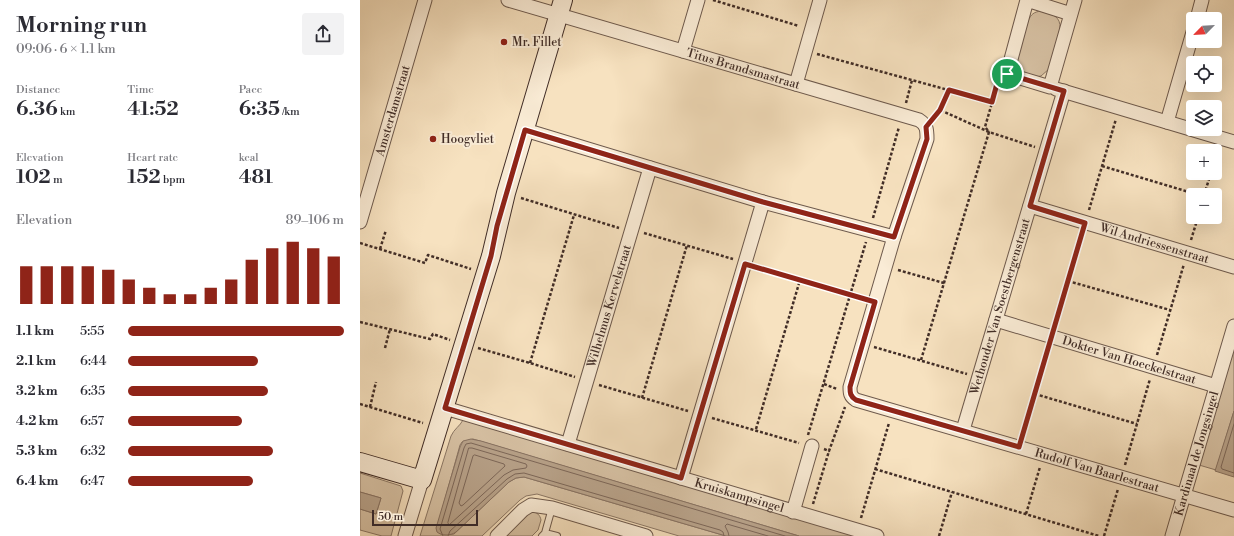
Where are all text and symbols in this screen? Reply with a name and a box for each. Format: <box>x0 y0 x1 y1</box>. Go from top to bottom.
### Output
text: Morning run <box>16 12 147 39</box>
north arrow <box>1186 12 1222 48</box>
map controls <box>1186 12 1222 224</box>
button: share <box>302 13 344 55</box>
place label: Mr. Fillet <box>512 35 562 50</box>
marker: Mr. Fillet <box>499 37 509 47</box>
text: 09:06 · 6 × 1.1 km <box>16 41 116 57</box>
street label: Titus Brandsmastraat <box>684 45 802 93</box>
button: locate <box>1186 56 1222 92</box>
pin <box>990 57 1024 91</box>
street label: Amsterdamstraat <box>372 63 414 159</box>
icon: arrive <box>996 63 1018 85</box>
text: Distance <box>16 83 60 97</box>
text: Time <box>127 83 154 97</box>
text: Pace <box>239 83 262 97</box>
text: 6.36 <box>16 97 58 122</box>
text: 41:52 <box>127 97 179 122</box>
text: 6:35 <box>239 97 280 122</box>
button: layers <box>1186 100 1222 136</box>
text: km <box>58 105 75 119</box>
text: /km <box>280 105 300 119</box>
place label: Hoogvliet <box>441 132 495 147</box>
marker: Hoogvliet <box>428 134 438 144</box>
button: + <box>1186 144 1222 180</box>
text: Elevation <box>16 151 64 165</box>
text: Heart rate <box>127 151 178 165</box>
text: kcal <box>239 151 259 165</box>
text: 102 <box>16 165 51 190</box>
text: 152 <box>127 165 161 190</box>
text: 481 <box>239 165 273 190</box>
text: m <box>51 173 63 187</box>
text: bpm <box>161 173 185 187</box>
button: − <box>1186 188 1222 224</box>
text: Elevation <box>16 212 72 228</box>
text: 89–106 m <box>285 212 344 228</box>
street label: Wethouder Van Soestbergenstraat <box>967 216 1034 397</box>
street label: Wil Andriessenstraat <box>1097 220 1211 267</box>
street label: Wilhelmus Kervelstraat <box>584 242 635 370</box>
text: 1.1 km <box>16 323 54 339</box>
text: 5:55 <box>80 323 104 339</box>
street label: Dokter Van Hoeckelstraat <box>1060 333 1198 388</box>
text: 2.1 km <box>16 353 56 369</box>
text: 6:44 <box>80 353 107 369</box>
text: 3.2 km <box>16 383 57 399</box>
text: 6:35 <box>80 383 105 399</box>
street label: Kardinaal de Jongsingel <box>1171 389 1222 518</box>
text: 4.2 km <box>16 413 58 429</box>
text: 6:57 <box>80 413 104 429</box>
text: 5.3 km <box>16 443 57 459</box>
text: 6:32 <box>80 443 105 459</box>
street label: Rudolf Van Baarlestraat <box>1033 445 1162 496</box>
text: 6.4 km <box>16 473 58 489</box>
text: 6:47 <box>80 473 105 489</box>
street label: Kruiskampsingel <box>693 475 786 516</box>
scale bar <box>372 508 478 527</box>
text: 50 m <box>378 510 403 524</box>

